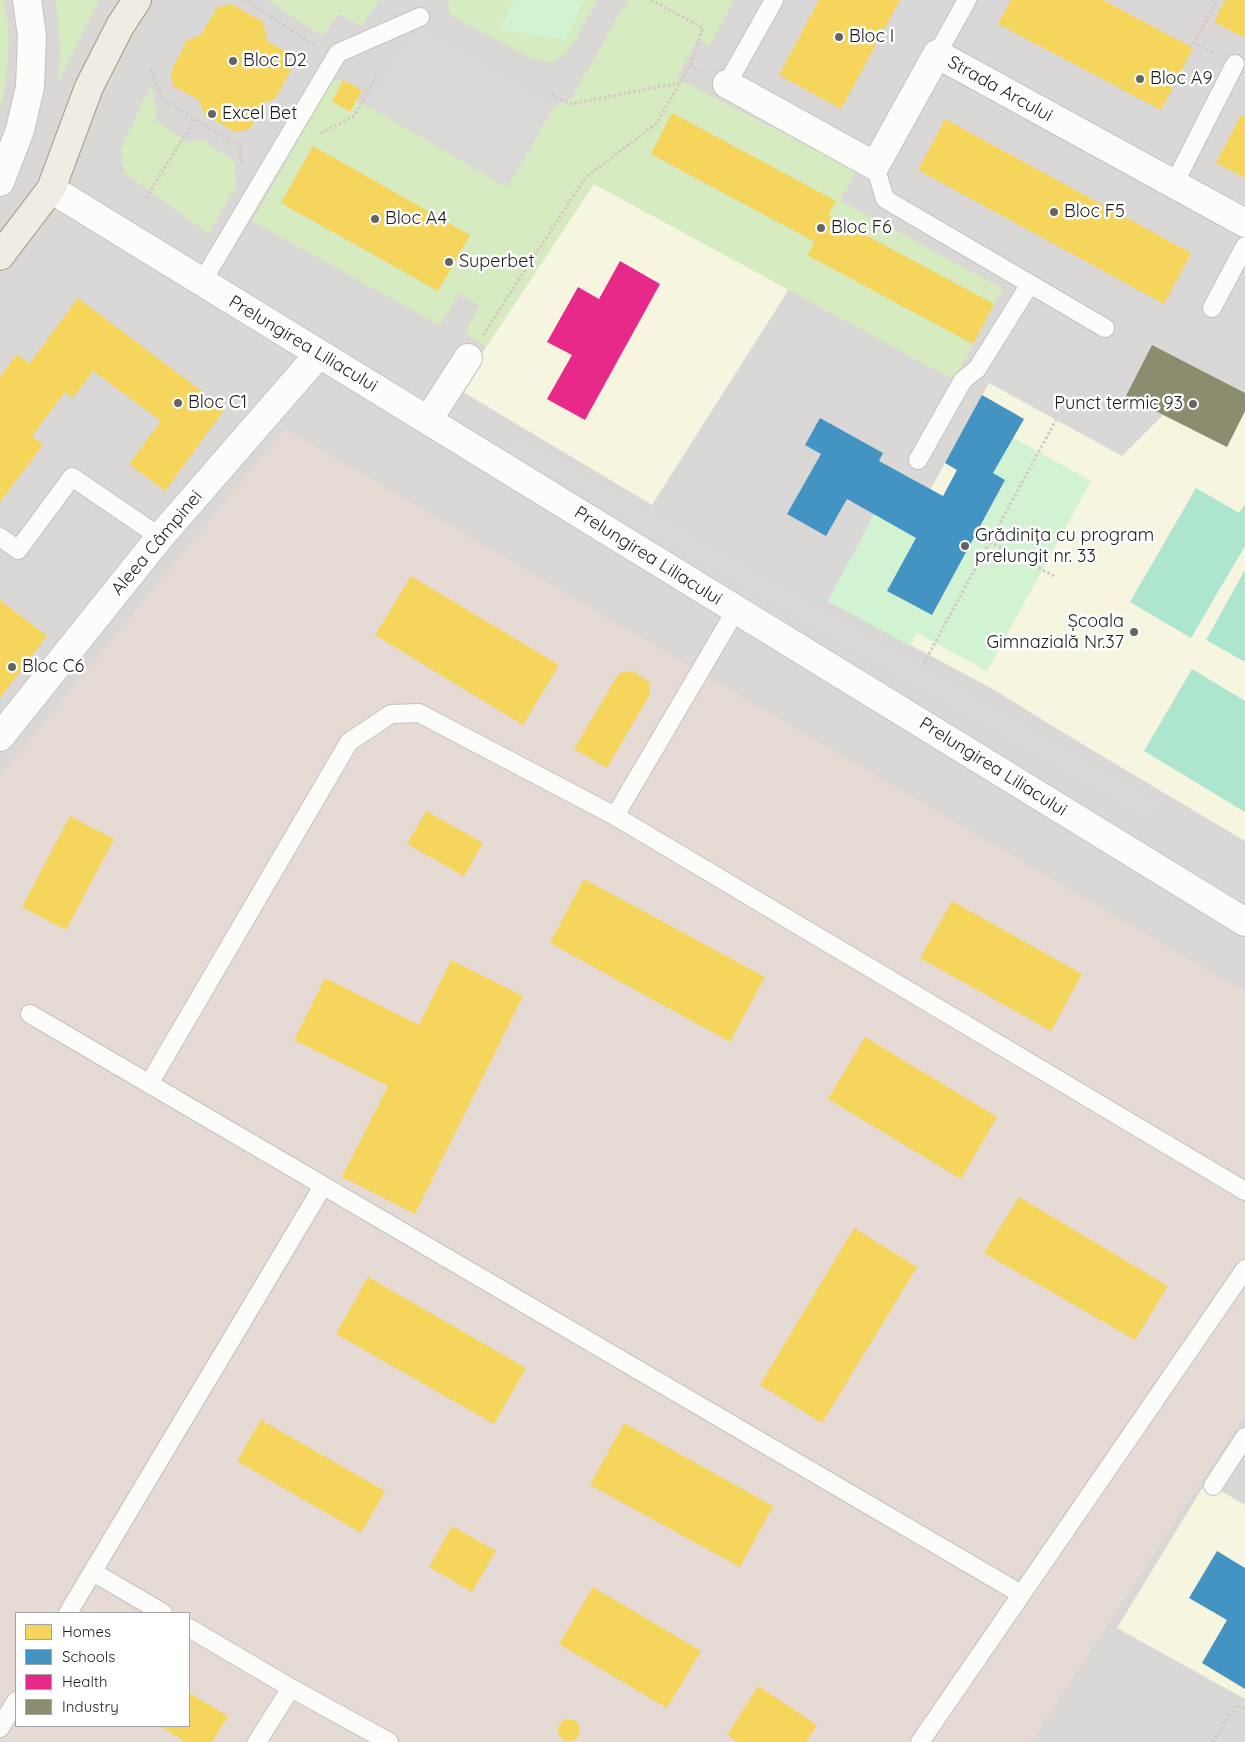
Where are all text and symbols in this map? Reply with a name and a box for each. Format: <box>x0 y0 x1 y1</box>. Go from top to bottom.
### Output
place label: Bloc I <box>849 26 894 48</box>
marker: Bloc I <box>833 31 845 43</box>
place label: Bloc D2 <box>243 50 307 72</box>
street label: Strada Arcului <box>944 51 1056 127</box>
marker: Bloc D2 <box>227 55 239 67</box>
place label: Bloc A9 <box>1150 68 1212 90</box>
marker: Bloc A9 <box>1134 73 1146 85</box>
place label: Excel Bet <box>222 103 297 125</box>
marker: Excel Bet <box>206 108 218 120</box>
place label: Bloc F5 <box>1064 201 1125 223</box>
marker: Bloc F5 <box>1048 206 1060 218</box>
place label: Bloc A4 <box>385 208 447 230</box>
marker: Bloc A4 <box>369 213 381 225</box>
place label: Bloc F6 <box>831 217 892 239</box>
marker: Bloc F6 <box>815 222 827 234</box>
place label: Superbet <box>459 251 535 273</box>
marker: Superbet <box>443 256 455 268</box>
street label: Prelungirea Liliacului <box>225 291 381 397</box>
place label: Bloc C1 <box>188 392 247 414</box>
place label: Punct termic 93 <box>1054 393 1183 415</box>
marker: Bloc C1 <box>172 397 184 409</box>
marker: Punct termic 93 <box>1187 398 1199 410</box>
street label: Aleea Câmpinei <box>107 486 207 600</box>
street label: Prelungirea Liliacului <box>570 502 726 610</box>
place label: Grădinița cu program prelungit nr. 33 <box>975 525 1154 568</box>
marker: Grădinița cu program prelungit nr. 33 <box>959 540 971 552</box>
place label: Școala Gimnazială Nr.37 <box>986 611 1124 654</box>
marker: Școala Gimnazială Nr.37 <box>1128 626 1140 638</box>
place label: Bloc C6 <box>22 656 84 678</box>
marker: Bloc C6 <box>6 661 18 673</box>
street label: Prelungirea Liliacului <box>915 713 1071 821</box>
legend <box>15 1612 190 1727</box>
text: Homes <box>62 1622 111 1641</box>
text: Schools <box>62 1647 115 1666</box>
text: Health <box>62 1672 107 1691</box>
text: Industry <box>62 1697 119 1716</box>

